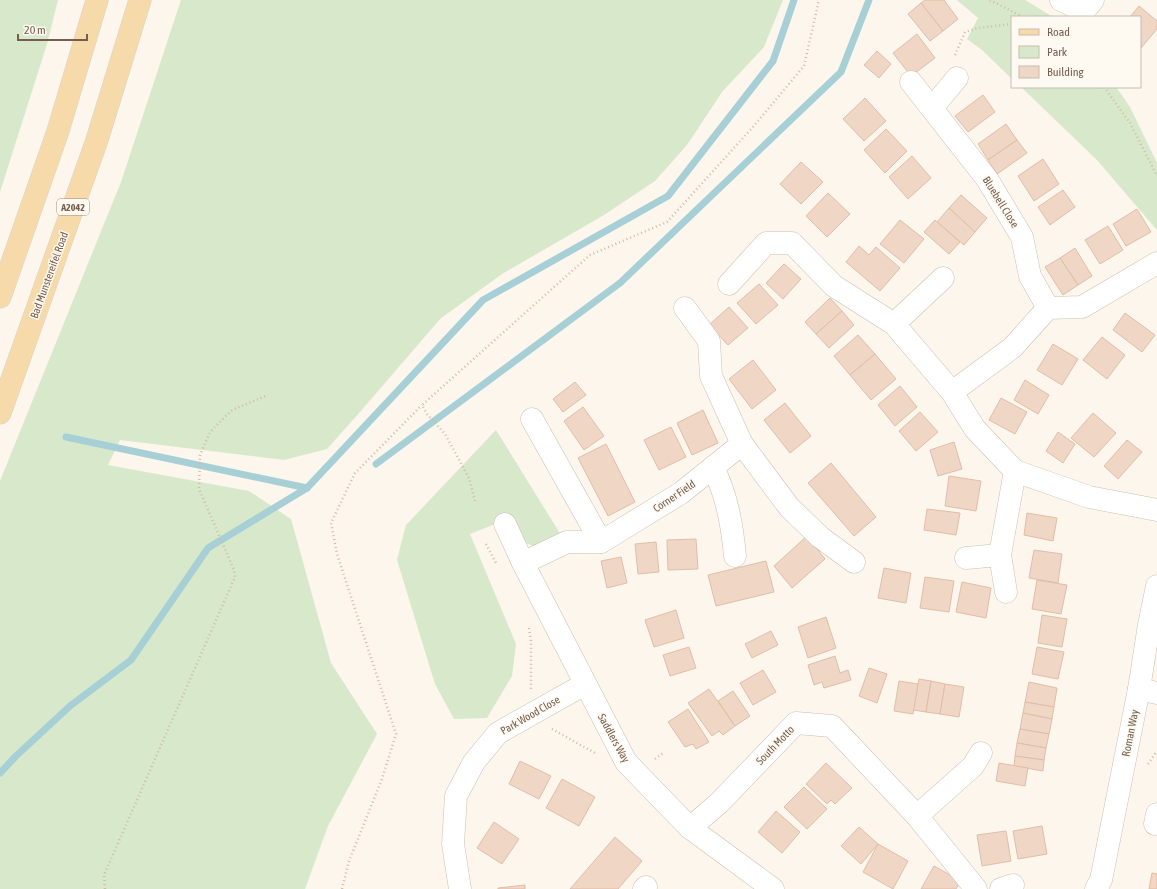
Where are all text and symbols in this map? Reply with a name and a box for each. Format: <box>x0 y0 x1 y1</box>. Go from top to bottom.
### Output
scale bar <box>18 16 87 42</box>
legend <box>1011 16 1141 88</box>
text: 20 m <box>24 23 46 37</box>
text: Road <box>1047 25 1070 39</box>
text: Park <box>1047 45 1068 59</box>
text: Building <box>1047 65 1085 79</box>
street label: Bluebell Close <box>981 174 1021 230</box>
road number: A2042 <box>57 199 89 215</box>
street label: Bad Munstereifel Road <box>28 230 70 320</box>
street label: Corner Field <box>651 477 697 515</box>
street label: Park Wood Close <box>498 693 562 737</box>
street label: Roman Way <box>1120 708 1141 758</box>
street label: Saddlers Way <box>596 712 633 765</box>
street label: South Motto <box>754 723 796 767</box>

